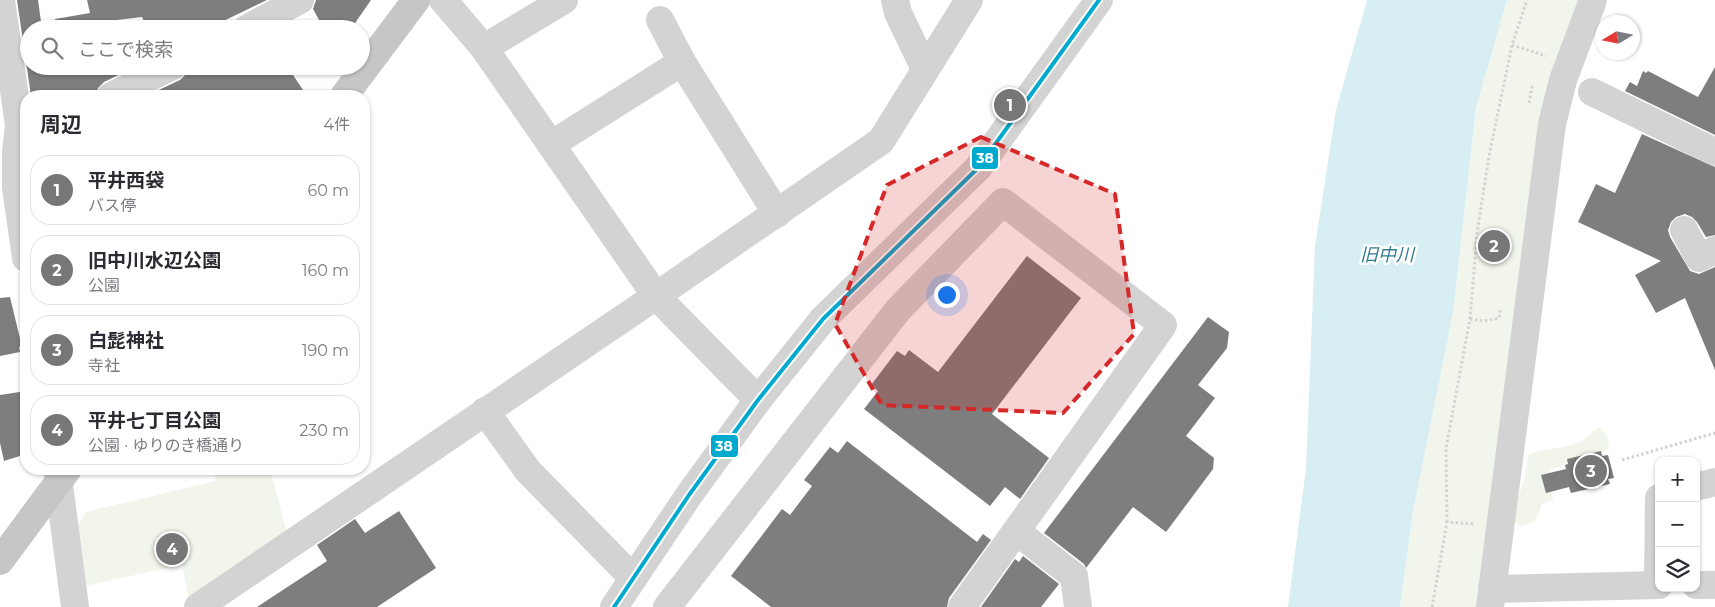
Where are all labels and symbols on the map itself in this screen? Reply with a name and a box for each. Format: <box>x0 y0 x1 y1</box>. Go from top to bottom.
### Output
north arrow <box>1595 15 1640 60</box>
pin: 1 <box>994 86 1026 124</box>
line badge: 38 <box>971 146 999 170</box>
text: 38 <box>975 149 994 167</box>
pin: 2 <box>1478 227 1510 265</box>
water label: 旧中川 <box>1360 244 1416 266</box>
your location <box>934 282 960 308</box>
line badge: 38 <box>710 434 739 458</box>
text: 38 <box>714 437 733 455</box>
pin: 3 <box>1575 452 1607 490</box>
pin: 4 <box>156 530 188 568</box>

